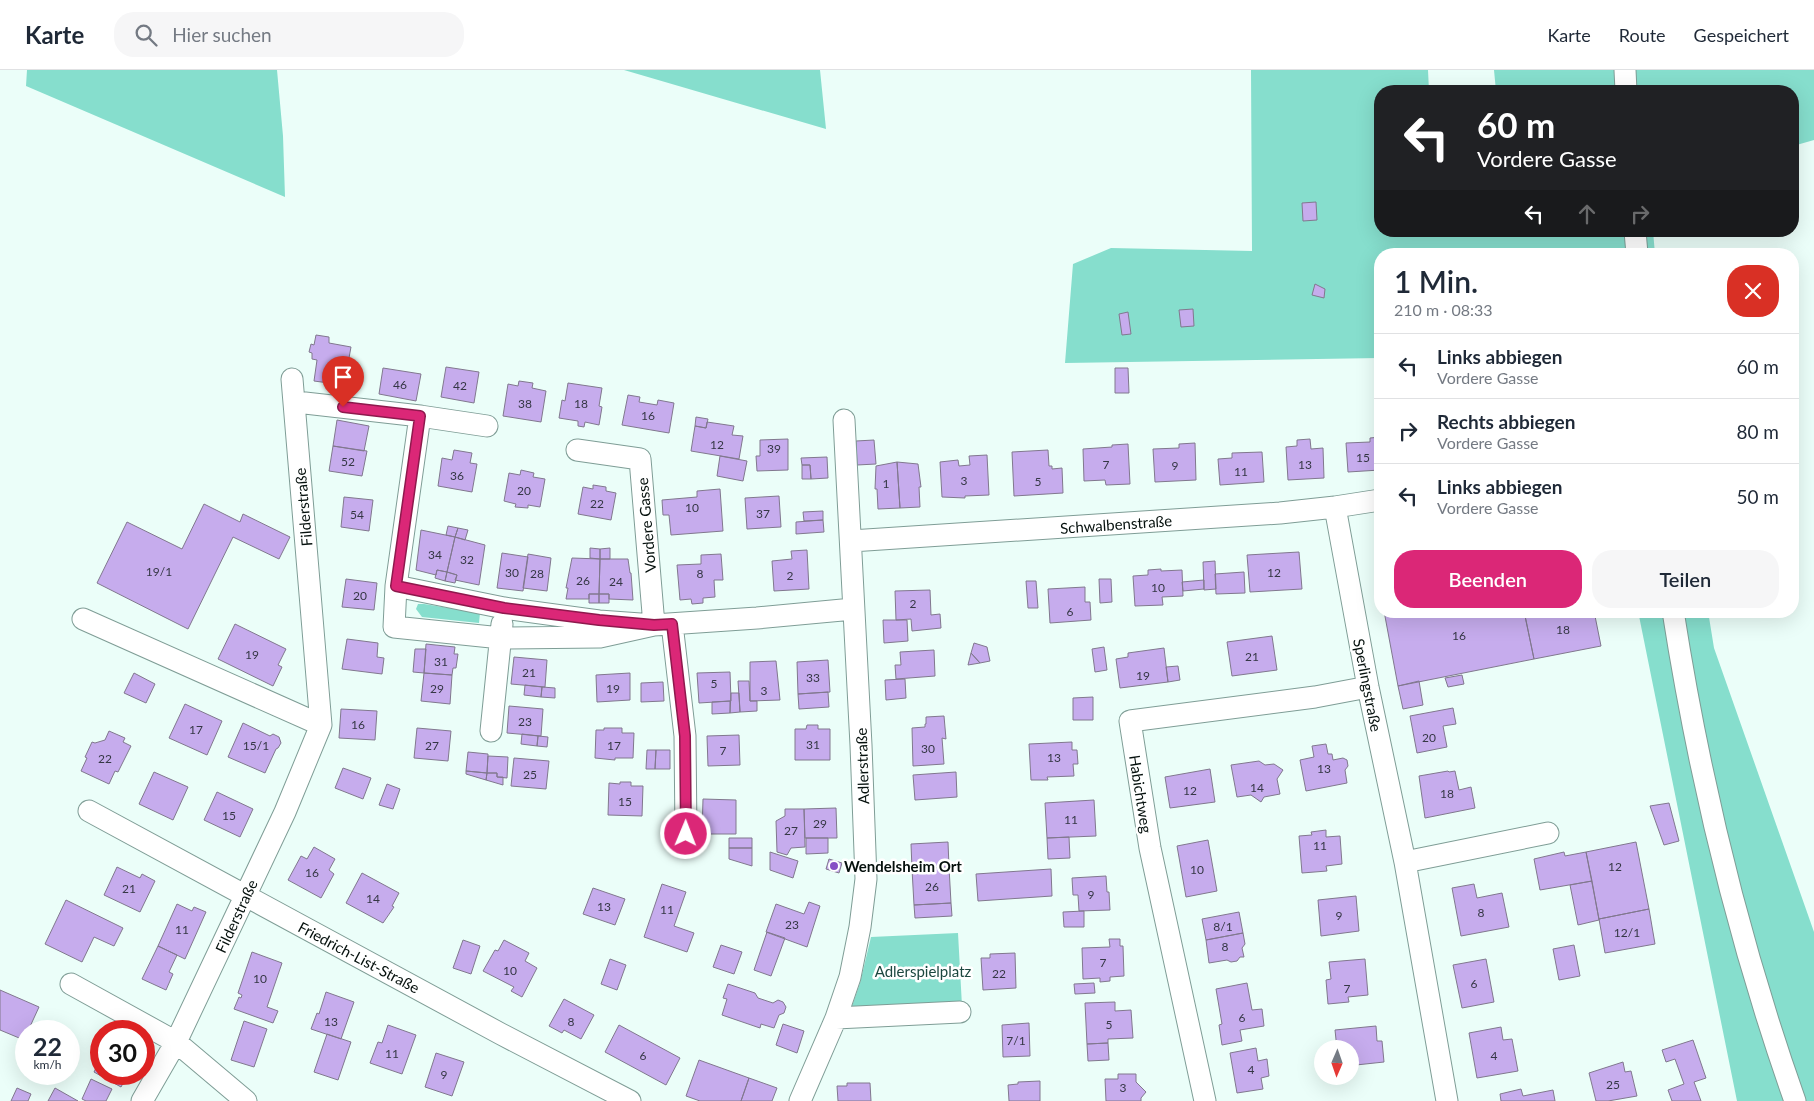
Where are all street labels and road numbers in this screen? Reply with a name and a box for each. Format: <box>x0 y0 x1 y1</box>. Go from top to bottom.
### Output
street label: Filderstraße <box>291 467 315 547</box>
street label: Vordere Gasse <box>633 477 659 573</box>
street label: Schwalbenstraße <box>1059 511 1173 537</box>
street label: Sperlingstraße <box>1350 637 1386 733</box>
street label: Adlerstraße <box>852 727 872 805</box>
street label: Habichtweg <box>1126 754 1156 835</box>
street label: Filderstraße <box>211 877 261 955</box>
street label: Friedrich-List-Straße <box>295 917 423 997</box>

